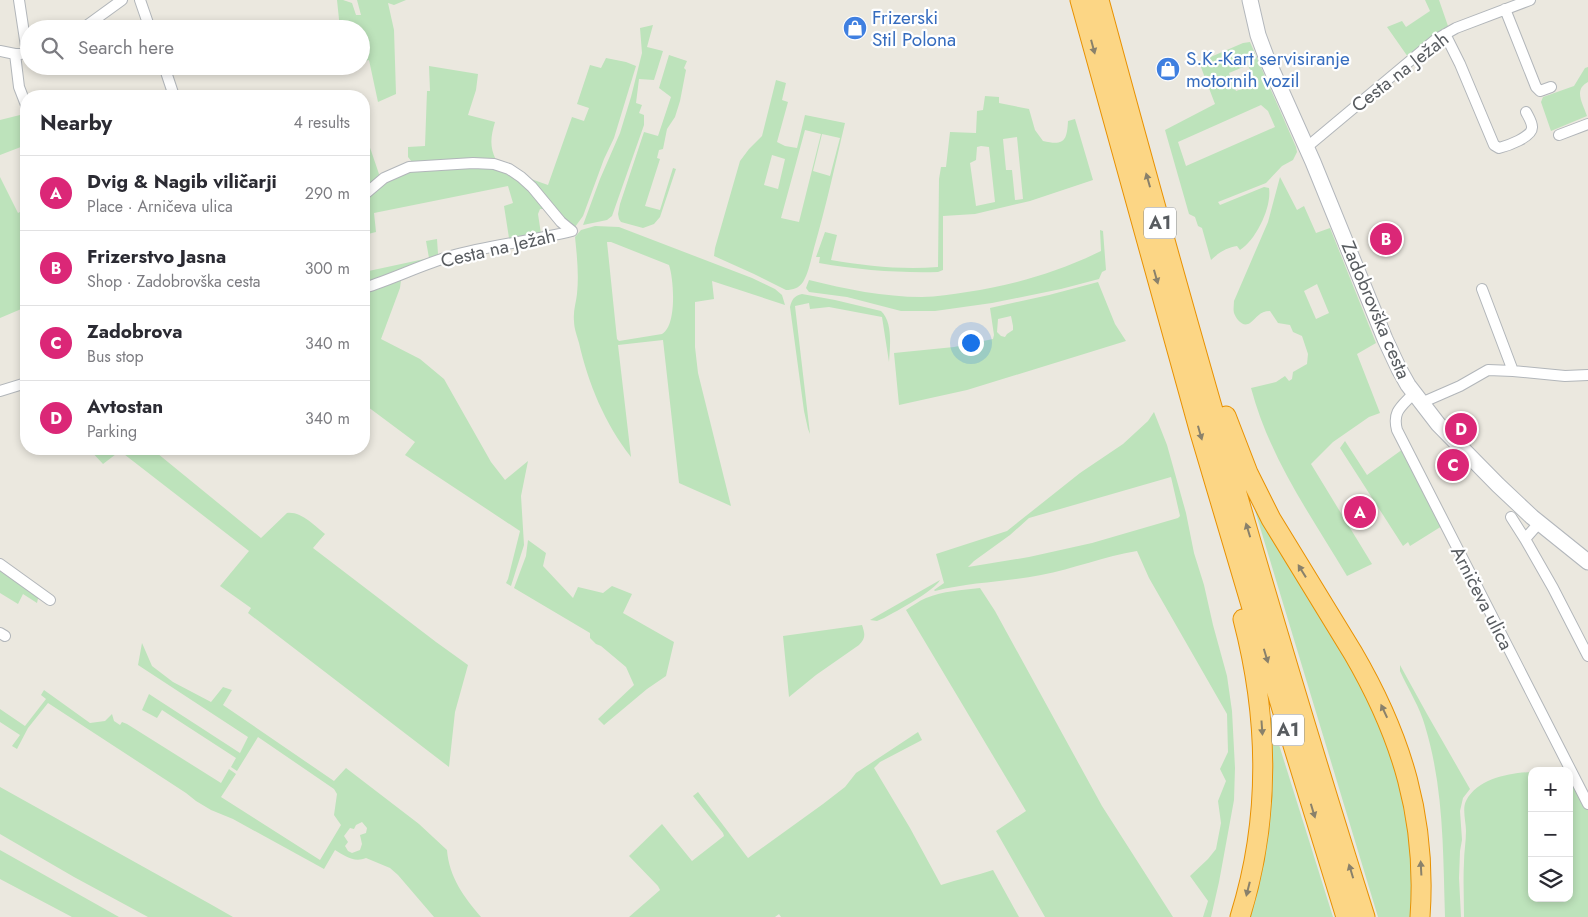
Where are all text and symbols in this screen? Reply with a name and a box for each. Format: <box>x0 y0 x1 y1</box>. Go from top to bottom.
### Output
place label: Frizerski Stil Polona <box>872 4 956 53</box>
shop icon: Frizerski Stil Polona <box>842 15 868 41</box>
search box <box>20 20 370 75</box>
street label: Cesta na Ježah <box>1346 25 1454 119</box>
icon: search <box>38 34 66 62</box>
text: Search here <box>78 34 174 61</box>
one-way arrow <box>1090 40 1098 55</box>
place label: S.K.-Kart servisiranje motornih vozil <box>1186 45 1350 94</box>
shop icon: S.K.-Kart servisiranje motornih vozil <box>1155 56 1181 82</box>
text: Nearby <box>40 108 112 138</box>
text: 4 results <box>294 111 350 134</box>
text: Dvig & Nagib viličarji <box>87 168 277 195</box>
one-way arrow <box>1144 172 1152 187</box>
text: A <box>50 182 62 205</box>
text: 290 m <box>305 182 350 205</box>
text: Place · Arničeva ulica <box>87 195 233 218</box>
road number: A1 <box>1144 208 1176 238</box>
pin: B <box>1370 220 1402 258</box>
street label: Cesta na Ježah <box>438 222 558 274</box>
street label: Zadobrovška cesta <box>1335 237 1417 383</box>
text: Frizerstvo Jasna <box>87 243 226 270</box>
text: B <box>51 257 61 280</box>
text: 300 m <box>305 257 350 280</box>
one-way arrow <box>1152 269 1160 284</box>
text: Shop · Zadobrovška cesta <box>87 270 260 293</box>
text: Zadobrova <box>87 318 182 345</box>
your location <box>958 330 984 356</box>
text: C <box>50 332 62 355</box>
text: 340 m <box>305 332 350 355</box>
text: Bus stop <box>87 345 144 368</box>
text: Avtostan <box>87 393 163 420</box>
text: D <box>50 407 62 430</box>
text: 340 m <box>305 407 350 430</box>
pin: D <box>1445 410 1477 448</box>
text: Parking <box>87 420 137 443</box>
one-way arrow <box>1197 426 1205 441</box>
pin: C <box>1437 446 1469 484</box>
pin: A <box>1344 493 1376 531</box>
one-way arrow <box>1243 522 1251 537</box>
street label: Arničeva ulica <box>1444 541 1520 655</box>
one-way arrow <box>1297 565 1306 578</box>
one-way arrow <box>1263 648 1271 663</box>
one-way arrow <box>1380 704 1388 718</box>
road number: A1 <box>1272 714 1304 746</box>
one-way arrow <box>1258 720 1266 736</box>
map controls <box>1528 767 1573 902</box>
button: + <box>1528 767 1573 812</box>
one-way arrow <box>1310 804 1318 819</box>
button: − <box>1528 812 1573 857</box>
button: layers <box>1528 857 1573 902</box>
one-way arrow <box>1416 860 1424 876</box>
one-way arrow <box>1346 863 1354 878</box>
one-way arrow <box>1244 881 1252 896</box>

